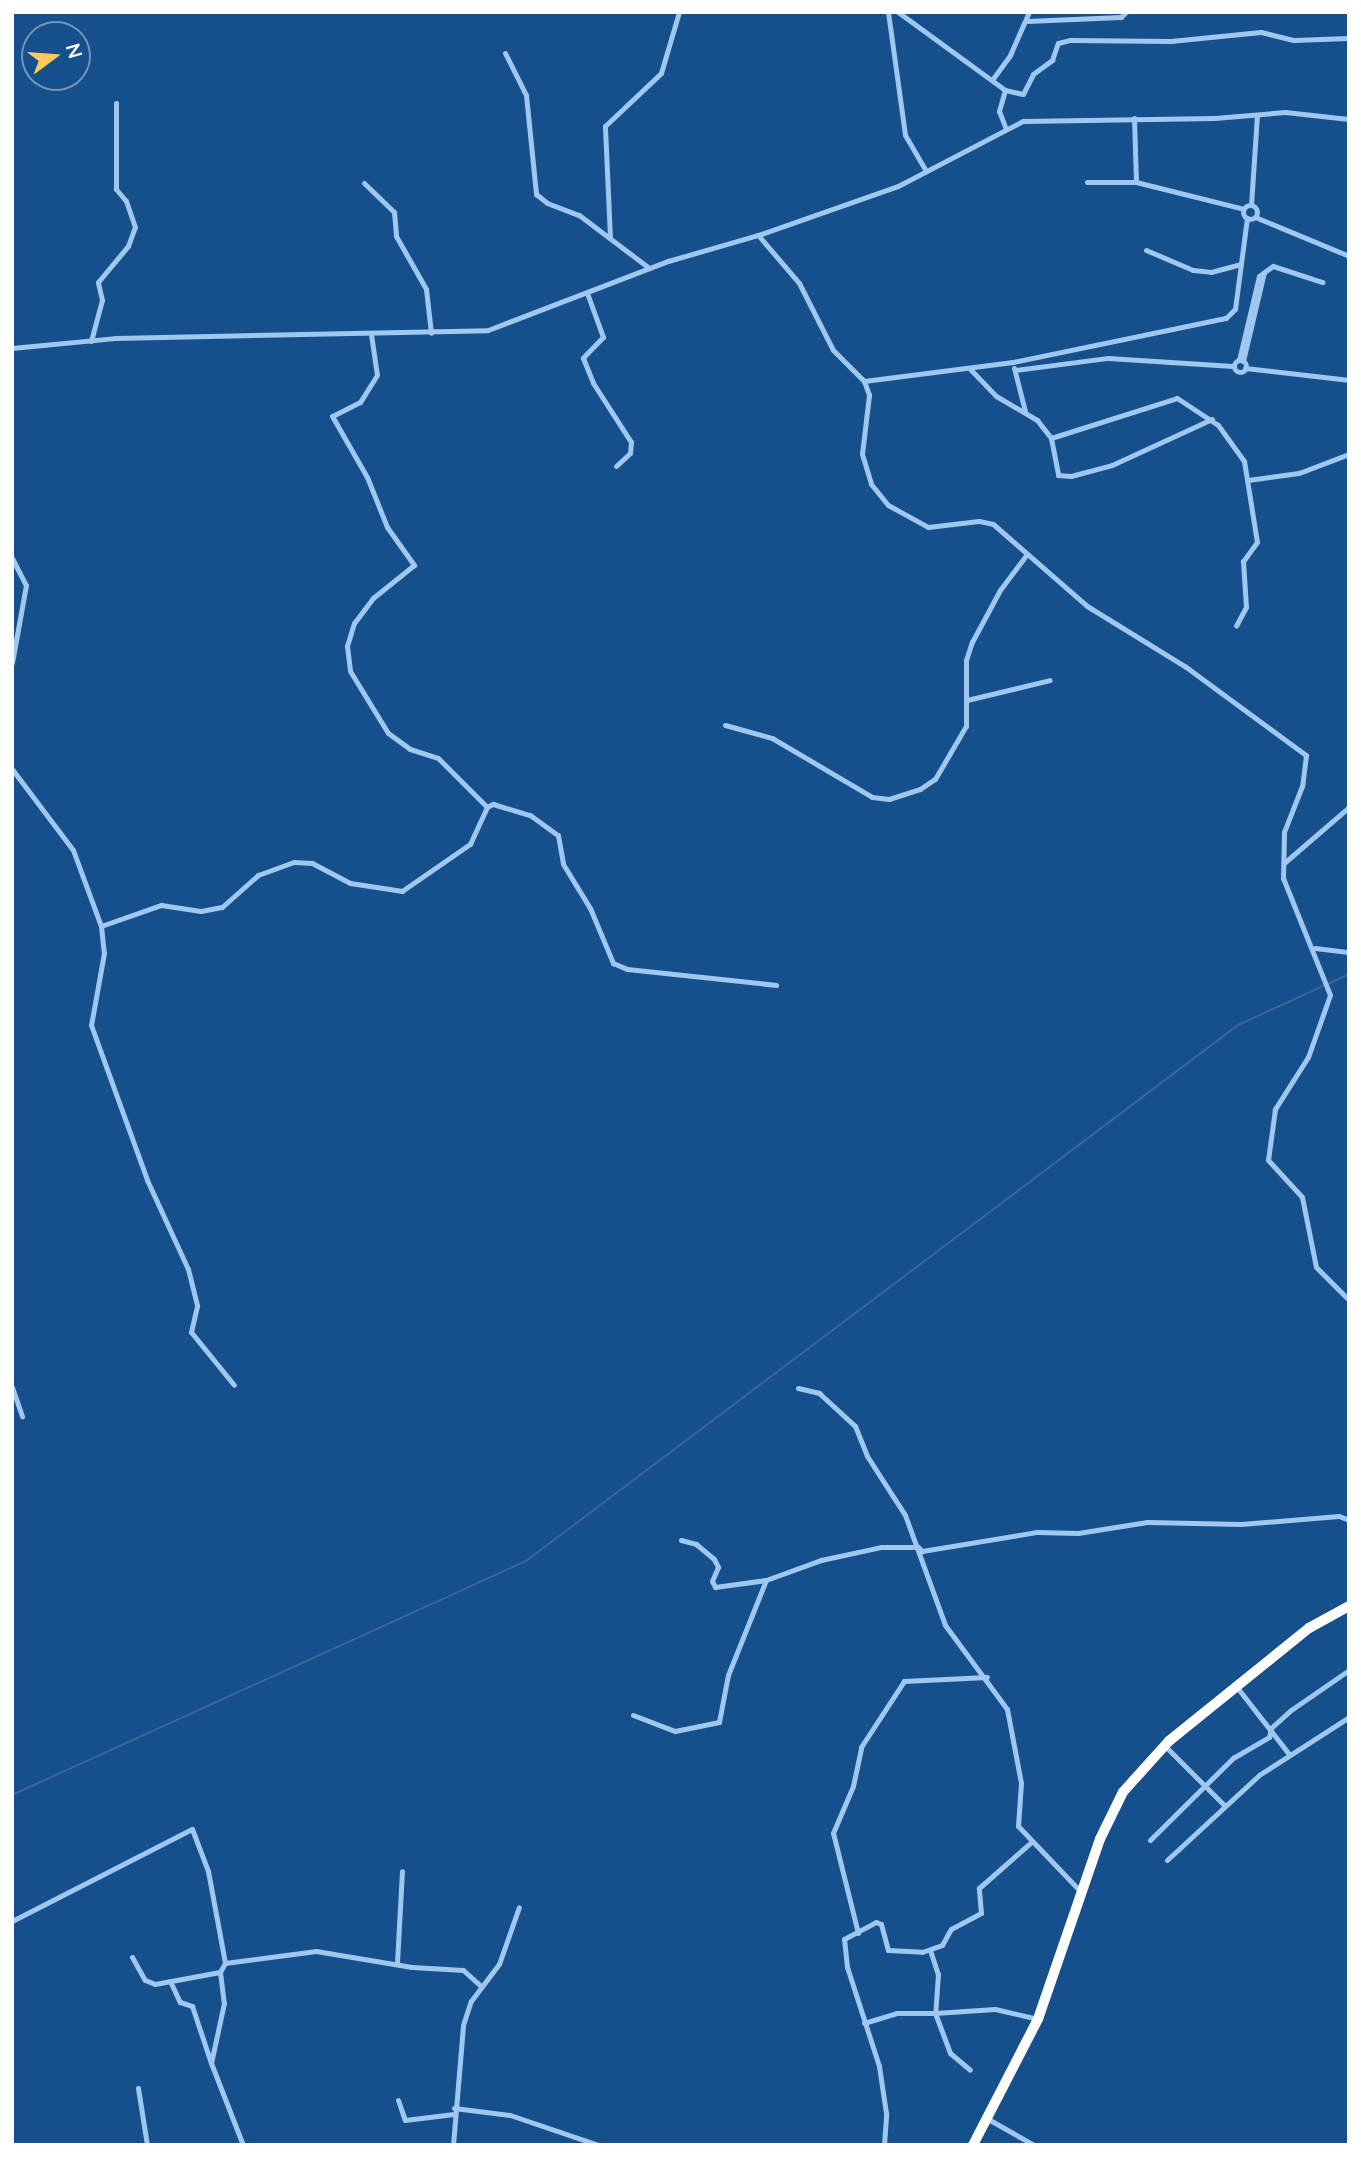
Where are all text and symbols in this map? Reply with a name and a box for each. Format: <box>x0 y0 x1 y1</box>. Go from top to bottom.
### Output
north arrow <box>21 21 91 91</box>
text: N <box>62 40 88 61</box>

